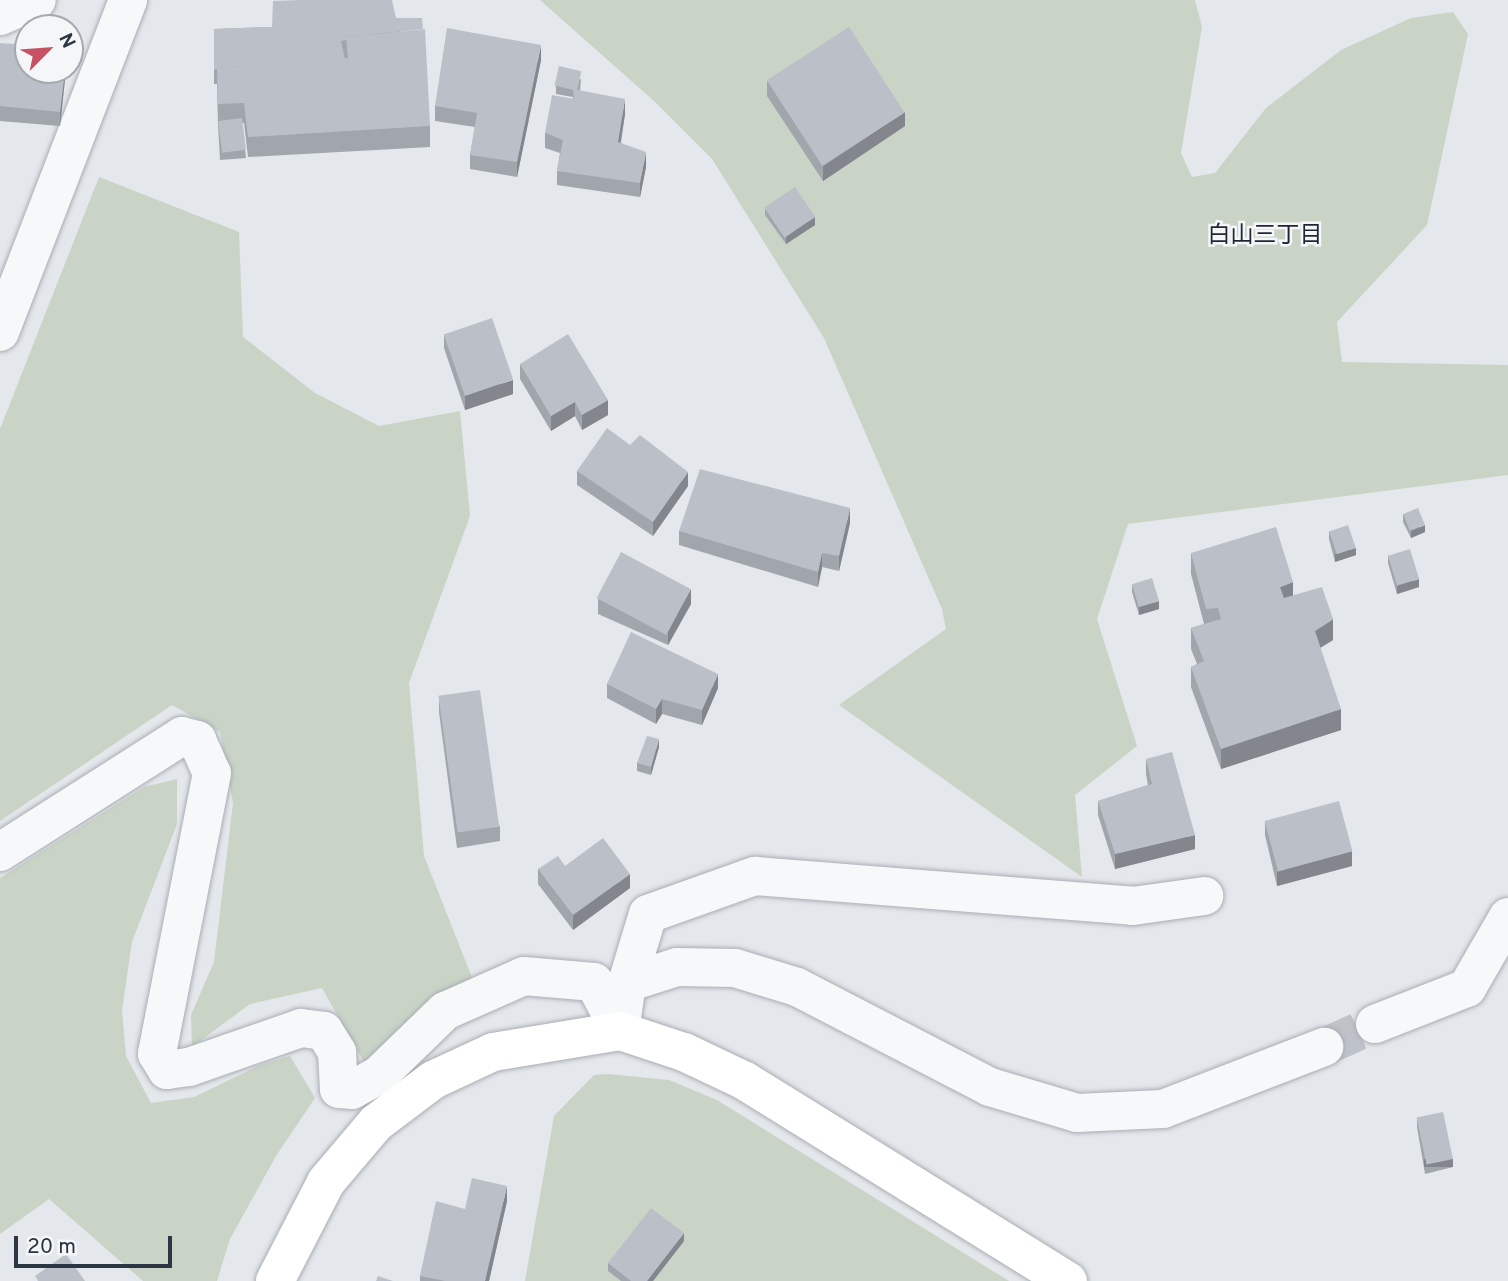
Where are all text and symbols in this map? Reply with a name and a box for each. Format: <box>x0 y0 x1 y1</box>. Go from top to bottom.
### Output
north arrow <box>14 14 84 84</box>
text: N <box>52 30 80 52</box>
district label: 白山三丁目 <box>1208 223 1322 251</box>
scale bar <box>18 1222 175 1266</box>
text: 20 m <box>27 1234 76 1261</box>

